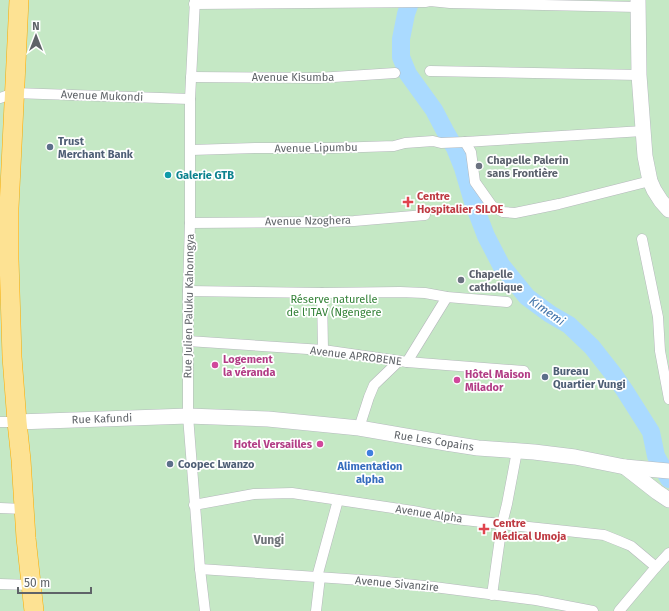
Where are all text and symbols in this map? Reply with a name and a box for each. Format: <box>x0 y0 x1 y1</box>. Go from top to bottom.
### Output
north arrow <box>16 16 56 56</box>
text: N <box>32 20 40 33</box>
street label: Avenue Kisumba <box>252 71 334 84</box>
street label: Avenue Mukondi <box>61 88 143 104</box>
place label: Trust Merchant Bank <box>58 135 134 161</box>
street label: Avenue Lipumbu <box>274 141 358 155</box>
marker: Trust Merchant Bank <box>45 142 55 152</box>
place label: Chapelle Palerin sans Frontière <box>487 154 568 180</box>
marker: Chapelle Palerin sans Frontière <box>474 161 484 171</box>
place label: Galerie GTB <box>176 169 234 182</box>
marker: Galerie GTB <box>163 170 173 180</box>
place label: Centre Hospitalier SILOE <box>417 190 504 216</box>
marker: Centre Hospitalier SILOE <box>402 196 414 208</box>
street label: Avenue Nzoghera <box>265 214 351 228</box>
street label: Rue Julien Paluku Kahonngya <box>181 234 197 378</box>
place label: Chapelle catholique <box>469 268 523 294</box>
marker: Chapelle catholique <box>456 275 466 285</box>
park label: Réserve naturelle de l'ITAV (Ngengere <box>286 293 382 319</box>
water label: Kimemi <box>526 294 568 329</box>
street label: Avenue APROBENE <box>309 344 403 368</box>
place label: Logement la véranda <box>223 353 276 379</box>
marker: Logement la véranda <box>210 360 220 370</box>
place label: Bureau Quartier Vungi <box>553 365 626 391</box>
place label: Hôtel Maison Milador <box>465 368 531 394</box>
marker: Bureau Quartier Vungi <box>540 372 550 382</box>
marker: Hôtel Maison Milador <box>452 375 462 385</box>
street label: Rue Kafundi <box>72 411 132 427</box>
street label: Rue Les Copains <box>393 428 475 454</box>
place label: Hotel Versailles <box>234 438 313 451</box>
marker: Hotel Versailles <box>315 439 325 449</box>
marker: Alimentation alpha <box>365 448 375 458</box>
place label: Coopec Lwanzo <box>178 458 255 471</box>
marker: Coopec Lwanzo <box>165 459 175 469</box>
place label: Alimentation alpha <box>337 460 402 486</box>
street label: Avenue Alpha <box>394 502 464 526</box>
place label: Centre Médical Umoja <box>493 517 566 543</box>
marker: Centre Médical Umoja <box>478 523 490 535</box>
district label: Vungi <box>253 533 284 547</box>
scale bar <box>18 569 91 595</box>
street label: Avenue Sivanzire <box>355 574 439 594</box>
text: 50 m <box>24 576 50 590</box>

